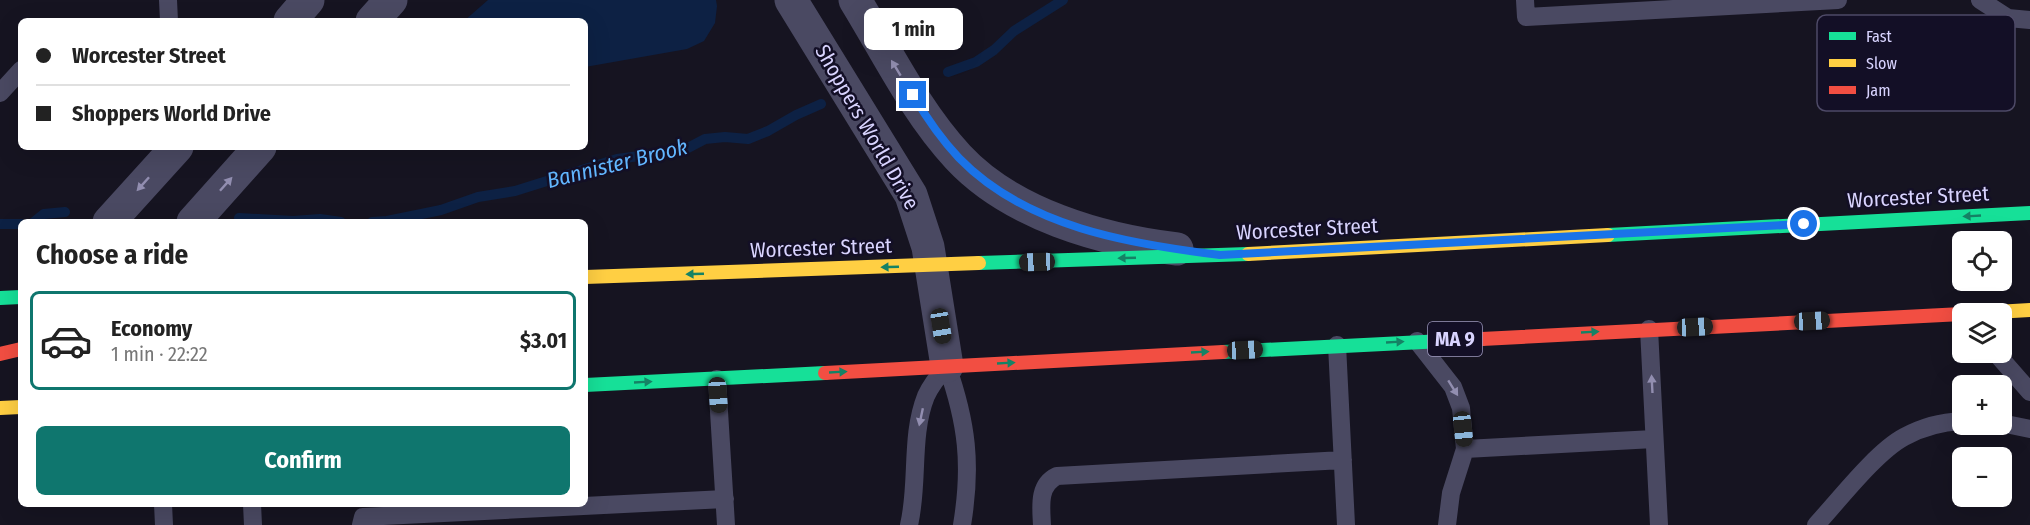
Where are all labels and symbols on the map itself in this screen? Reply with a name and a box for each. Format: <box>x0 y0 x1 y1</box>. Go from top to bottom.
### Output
callout: 1 min <box>864 8 962 50</box>
legend <box>1817 15 2015 111</box>
text: Fast <box>1866 27 1893 46</box>
street label: Shoppers World Drive <box>809 40 925 214</box>
text: Slow <box>1866 54 1897 73</box>
one-way arrow <box>891 60 902 76</box>
route end <box>899 81 926 108</box>
text: Jam <box>1866 81 1891 100</box>
water label: Bannister Brook <box>544 133 690 194</box>
one-way arrow <box>136 177 150 192</box>
one-way arrow <box>219 177 233 192</box>
street label: Worcester Street <box>1846 180 1990 214</box>
route start <box>1790 210 1817 237</box>
one-way arrow <box>1962 211 1981 220</box>
street label: Worcester Street <box>1235 212 1379 246</box>
street label: Worcester Street <box>750 233 893 263</box>
car <box>1019 252 1055 272</box>
one-way arrow <box>1117 254 1136 263</box>
one-way arrow <box>880 263 899 272</box>
one-way arrow <box>685 269 704 278</box>
car <box>929 307 953 345</box>
car <box>1794 311 1830 331</box>
car <box>1677 317 1713 337</box>
road number: MA 9 <box>1428 322 1482 356</box>
one-way arrow <box>1580 328 1599 337</box>
one-way arrow <box>1386 338 1405 347</box>
car <box>1227 340 1263 360</box>
one-way arrow <box>1191 348 1210 357</box>
one-way arrow <box>996 358 1015 367</box>
one-way arrow <box>829 367 848 376</box>
one-way arrow <box>1647 375 1656 394</box>
car <box>708 376 728 414</box>
one-way arrow <box>634 378 653 387</box>
one-way arrow <box>1447 380 1458 396</box>
one-way arrow <box>915 408 925 426</box>
car <box>1452 410 1474 448</box>

